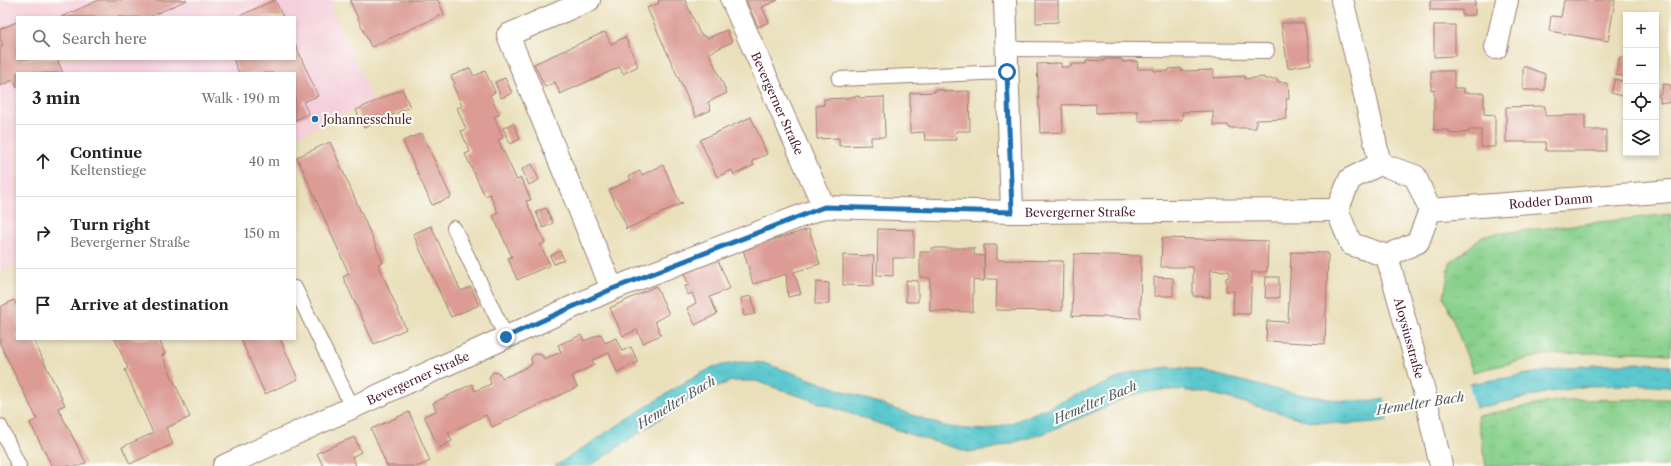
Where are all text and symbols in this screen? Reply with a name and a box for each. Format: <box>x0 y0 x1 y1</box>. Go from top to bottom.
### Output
map controls <box>1623 12 1659 156</box>
button: + <box>1623 12 1659 48</box>
search box <box>16 16 296 60</box>
icon: search <box>30 27 52 49</box>
text: Search here <box>62 29 147 48</box>
button: − <box>1623 48 1659 84</box>
street label: Bevergerner Straße <box>748 49 807 157</box>
route start <box>998 63 1016 81</box>
button: locate <box>1623 84 1659 120</box>
text: 3 min <box>32 88 81 108</box>
text: Walk · 190 m <box>201 90 280 106</box>
place label: Johannesschule <box>321 112 412 127</box>
marker: Johannesschule <box>310 114 320 124</box>
button: layers <box>1623 120 1659 156</box>
text: Continue <box>70 143 142 162</box>
icon: ahead <box>32 150 54 172</box>
text: 40 m <box>249 153 280 169</box>
text: Keltenstiege <box>70 162 146 178</box>
street label: Rodder Damm <box>1508 190 1593 211</box>
street label: Bevergerner Straße <box>1025 204 1136 219</box>
text: Turn right <box>70 215 150 234</box>
icon: right <box>32 222 54 244</box>
text: 150 m <box>244 225 280 241</box>
text: Bevergerner Straße <box>70 234 190 250</box>
icon: arrive <box>32 294 54 316</box>
text: Arrive at destination <box>70 295 229 314</box>
street label: Aloysiusstraße <box>1391 295 1428 380</box>
route end <box>497 328 515 346</box>
street label: Bevergerner Straße <box>364 348 472 407</box>
water label: Hemelter Bach <box>633 372 718 432</box>
water label: Hemelter Bach <box>1050 377 1139 427</box>
water label: Hemelter Bach <box>1374 388 1465 418</box>

